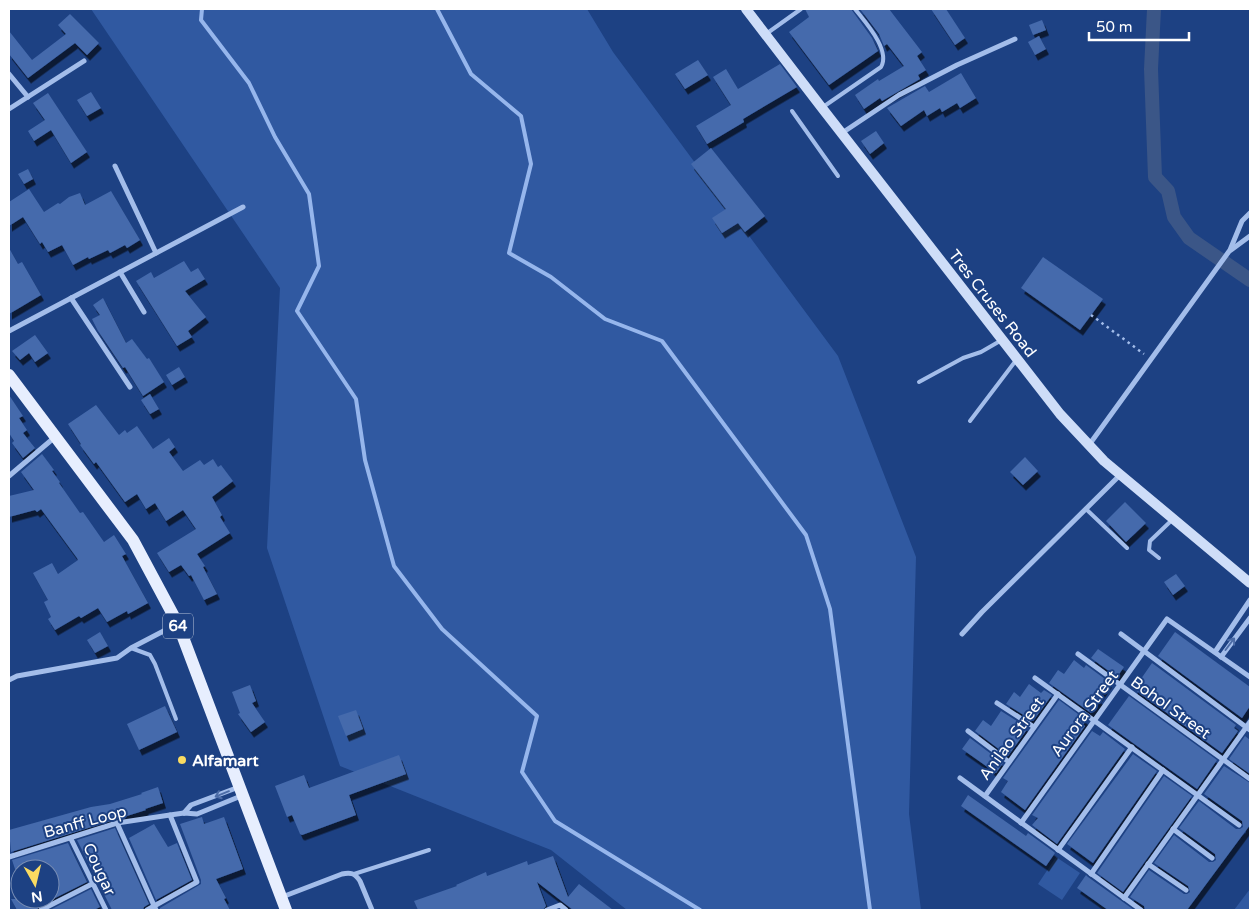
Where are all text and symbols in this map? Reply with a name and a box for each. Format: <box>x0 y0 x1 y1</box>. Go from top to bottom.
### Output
scale bar <box>1089 10 1189 42</box>
text: 50 m <box>1096 18 1133 36</box>
street label: Tres Cruses Road <box>944 246 1040 361</box>
road number: 64 <box>163 614 193 638</box>
one-way arrow <box>1225 638 1236 651</box>
street label: Aurora Street <box>1047 666 1123 761</box>
street label: Bohol Street <box>1126 672 1214 744</box>
street label: Anilao Street <box>975 693 1049 784</box>
place label: Alfamart <box>192 751 259 771</box>
marker: Alfamart <box>176 754 188 766</box>
one-way arrow <box>215 789 230 799</box>
street label: Banff Loop <box>42 801 129 843</box>
street label: Cougar <box>78 840 120 900</box>
north arrow <box>10 859 60 909</box>
text: N <box>30 887 43 906</box>

